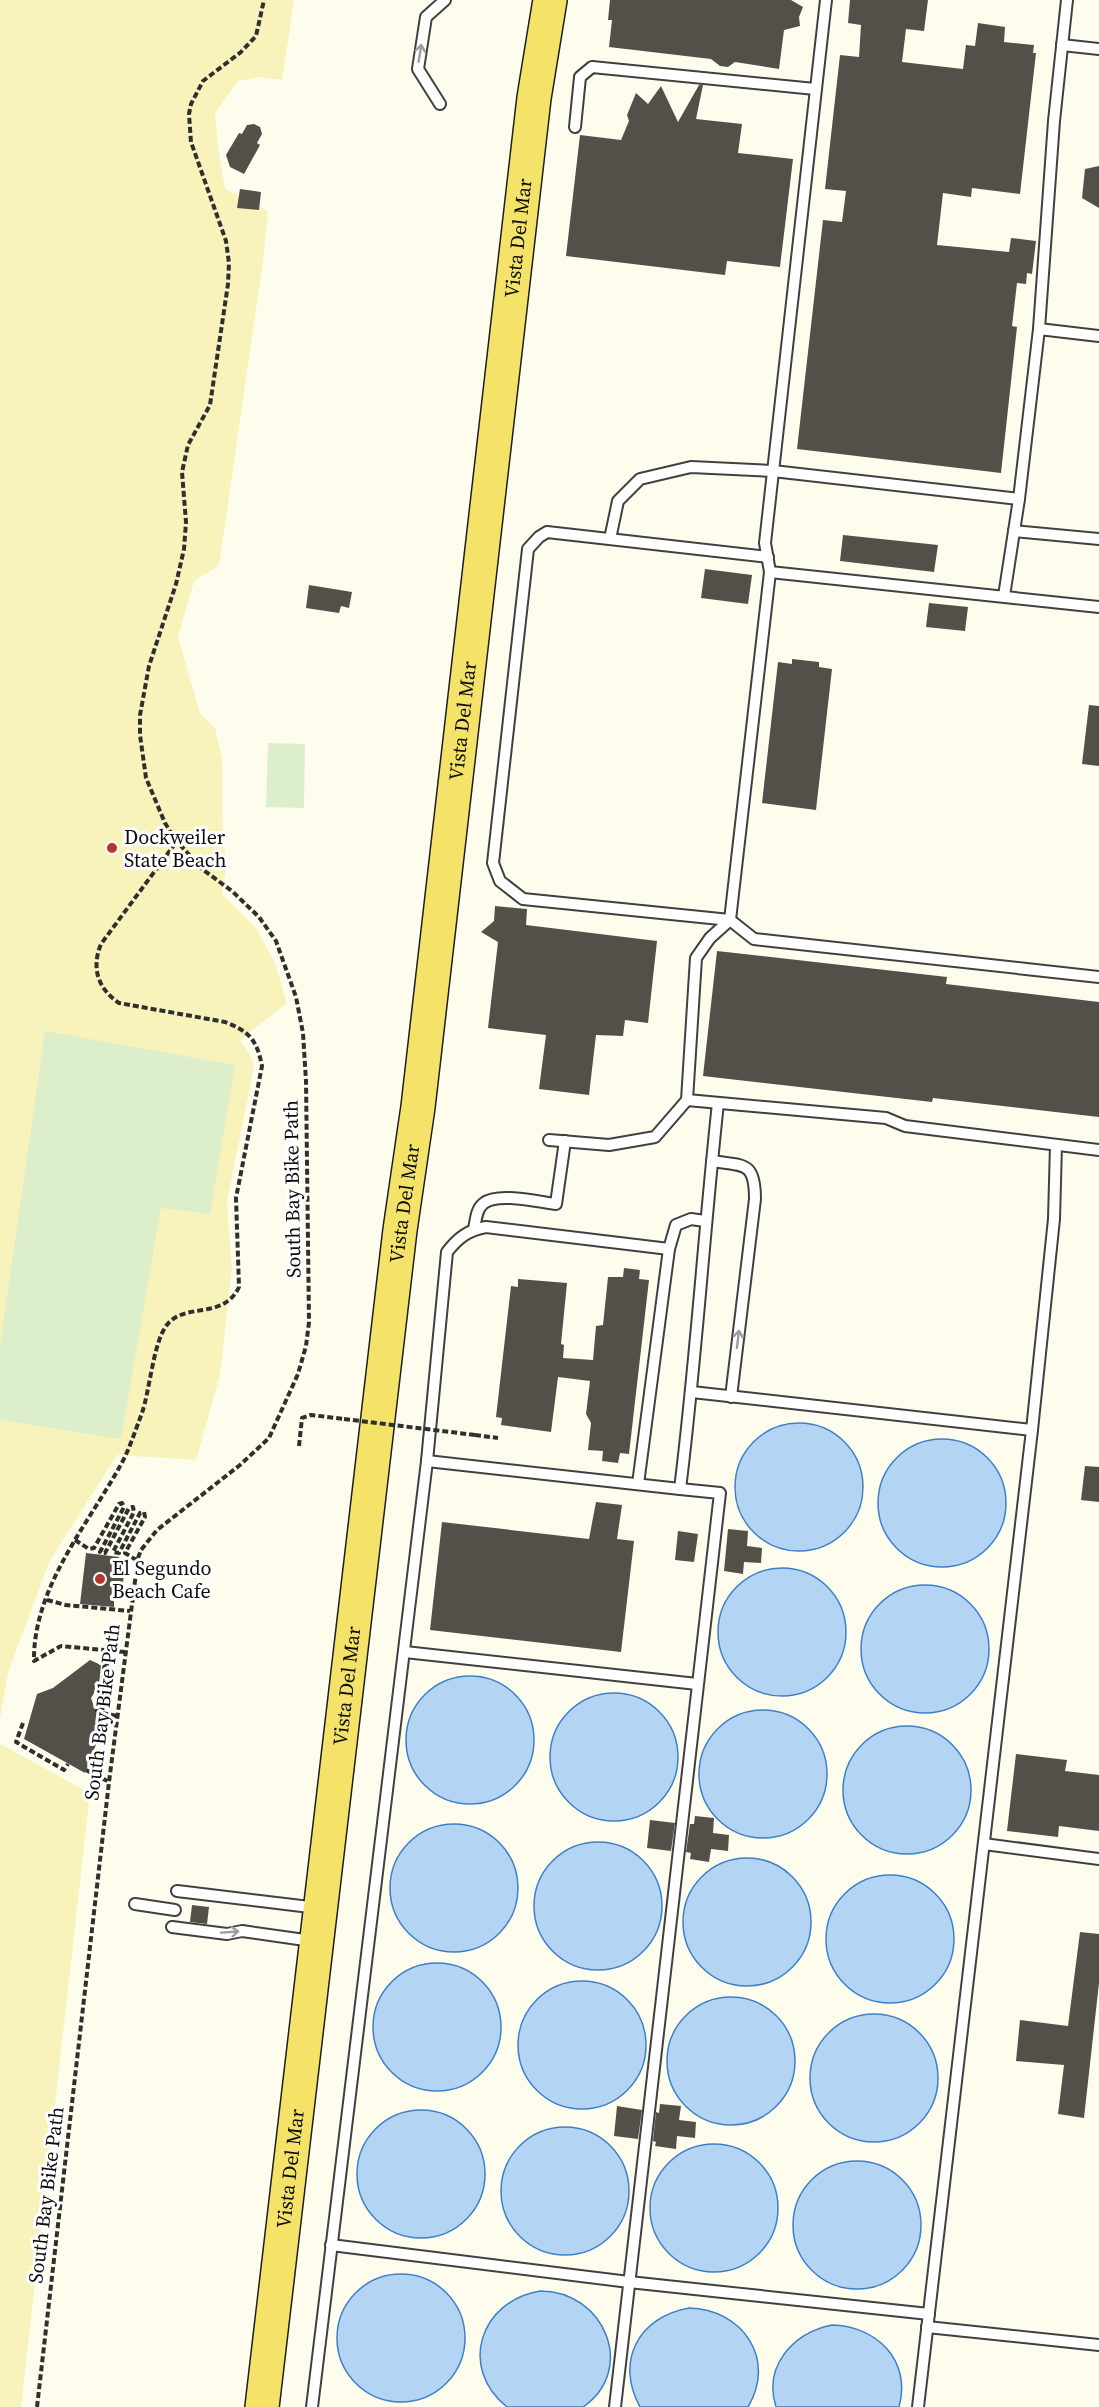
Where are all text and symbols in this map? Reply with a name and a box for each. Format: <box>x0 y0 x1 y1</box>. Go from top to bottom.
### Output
one-way arrow <box>415 43 426 63</box>
street label: Vista Del Mar <box>497 176 539 299</box>
street label: Vista Del Mar <box>442 659 483 782</box>
place label: Dockweiler State Beach <box>124 823 226 874</box>
marker: Dockweiler State Beach <box>105 841 119 855</box>
street label: South Bay Bike Path <box>276 1100 308 1278</box>
street label: Vista Del Mar <box>382 1141 427 1264</box>
one-way arrow <box>733 1329 744 1349</box>
place label: El Segundo Beach Cafe <box>112 1554 212 1605</box>
marker: El Segundo Beach Cafe <box>93 1572 107 1586</box>
street label: South Bay Bike Path <box>77 1622 127 1802</box>
street label: Vista Del Mar <box>326 1624 367 1747</box>
one-way arrow <box>220 1926 240 1937</box>
street label: South Bay Bike Path <box>21 2105 71 2285</box>
street label: Vista Del Mar <box>269 2107 311 2230</box>

